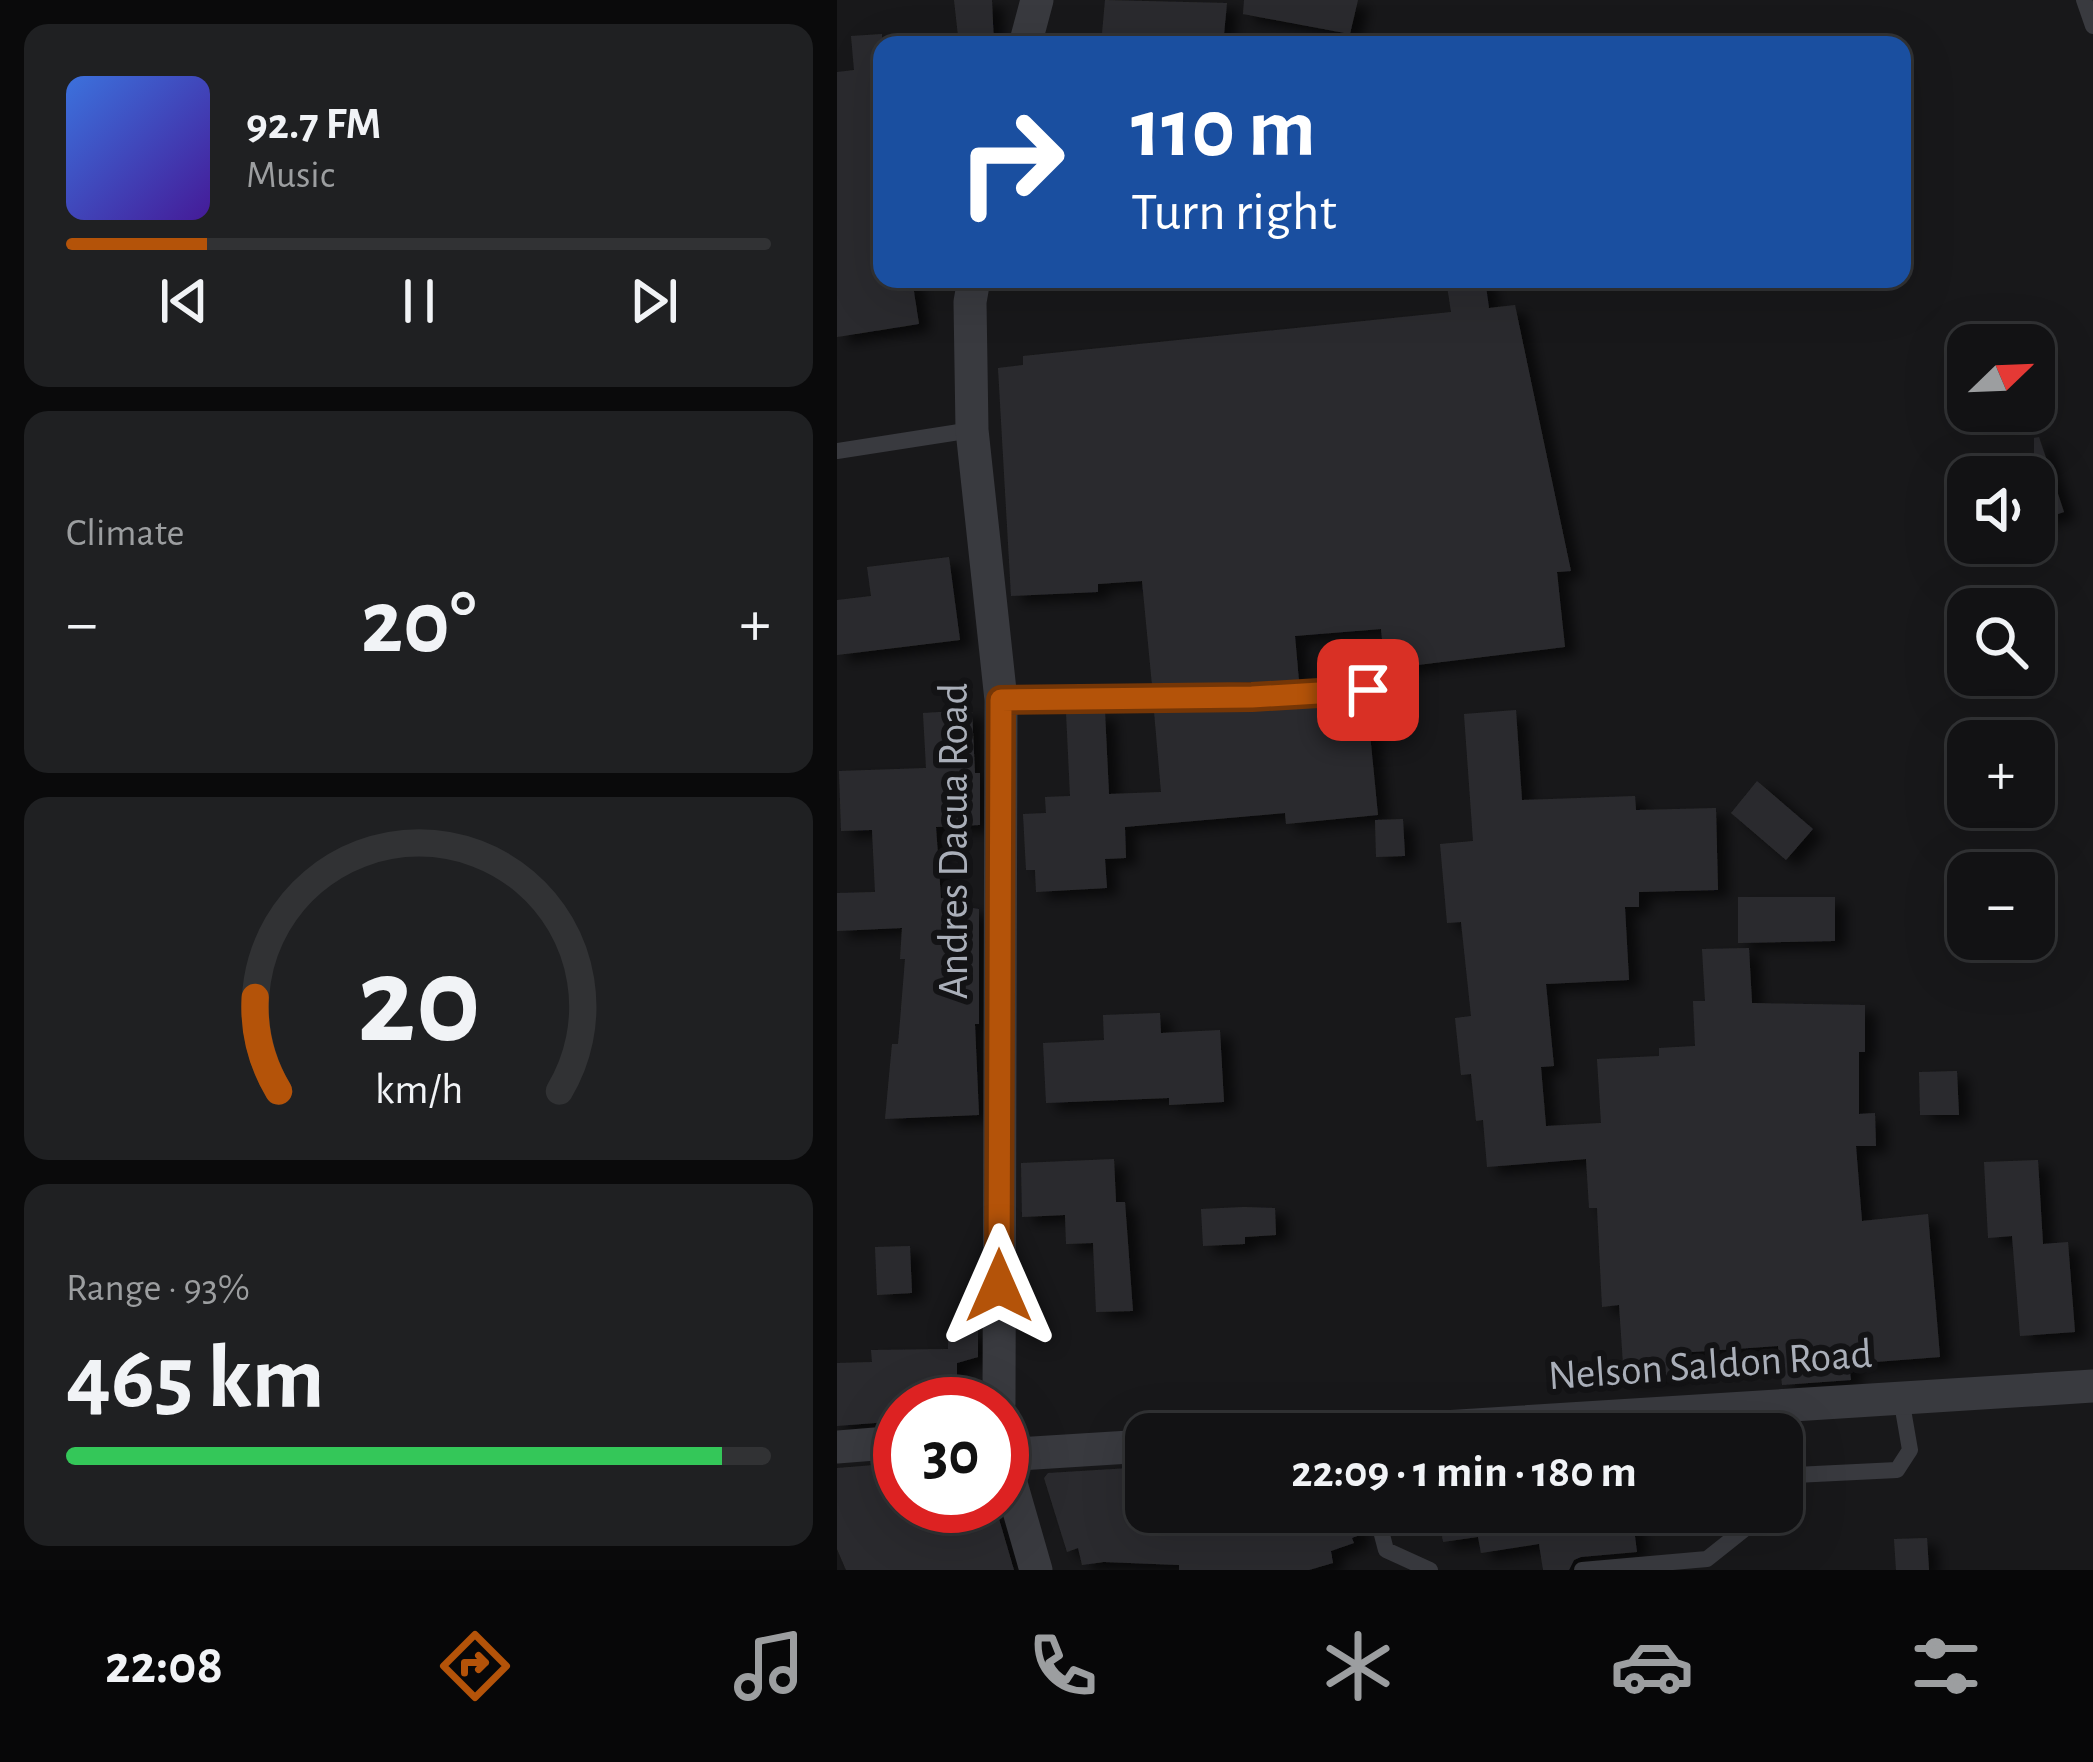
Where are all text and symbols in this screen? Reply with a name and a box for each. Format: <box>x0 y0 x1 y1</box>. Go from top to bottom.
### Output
icon: right <box>933 84 1089 240</box>
text: 110 m <box>1131 88 1316 172</box>
text: 92.7 FM <box>246 102 381 147</box>
text: Music <box>246 156 335 195</box>
text: Turn right <box>1131 186 1337 240</box>
icon: previous <box>151 268 217 334</box>
icon: pause <box>386 268 452 334</box>
icon: next <box>621 268 687 334</box>
north arrow <box>1947 324 2055 432</box>
map controls <box>1947 324 2055 960</box>
button: sound <box>1947 456 2055 564</box>
text: Climate <box>66 514 184 553</box>
text: 20° <box>361 579 476 669</box>
button: search <box>1947 588 2055 696</box>
text: − <box>66 591 98 657</box>
text: + <box>739 591 771 657</box>
pin <box>1317 639 1419 741</box>
icon: arrive <box>1335 657 1401 723</box>
street label: Andres Dacua Road <box>933 683 975 999</box>
button: + <box>1947 720 2055 828</box>
button: − <box>1947 852 2055 960</box>
text: 20 <box>357 941 480 1066</box>
text: km/h <box>374 1069 463 1112</box>
position arrow <box>936 1223 1062 1349</box>
text: Range · 93% <box>66 1269 250 1308</box>
street label: Nelson Saldon Road <box>1547 1333 1873 1397</box>
text: 465 km <box>66 1334 324 1424</box>
speed limit sign: 30 <box>873 1377 1029 1533</box>
text: 22:09 · 1 min · 180 m <box>1291 1450 1637 1495</box>
icon: directions <box>433 1624 517 1708</box>
icon: music <box>727 1624 811 1708</box>
icon: phone <box>1021 1624 1105 1708</box>
icon: climate <box>1316 1624 1400 1708</box>
icon: car <box>1610 1624 1694 1708</box>
icon: filters <box>1904 1624 1988 1708</box>
text: 22:08 <box>105 1639 223 1693</box>

